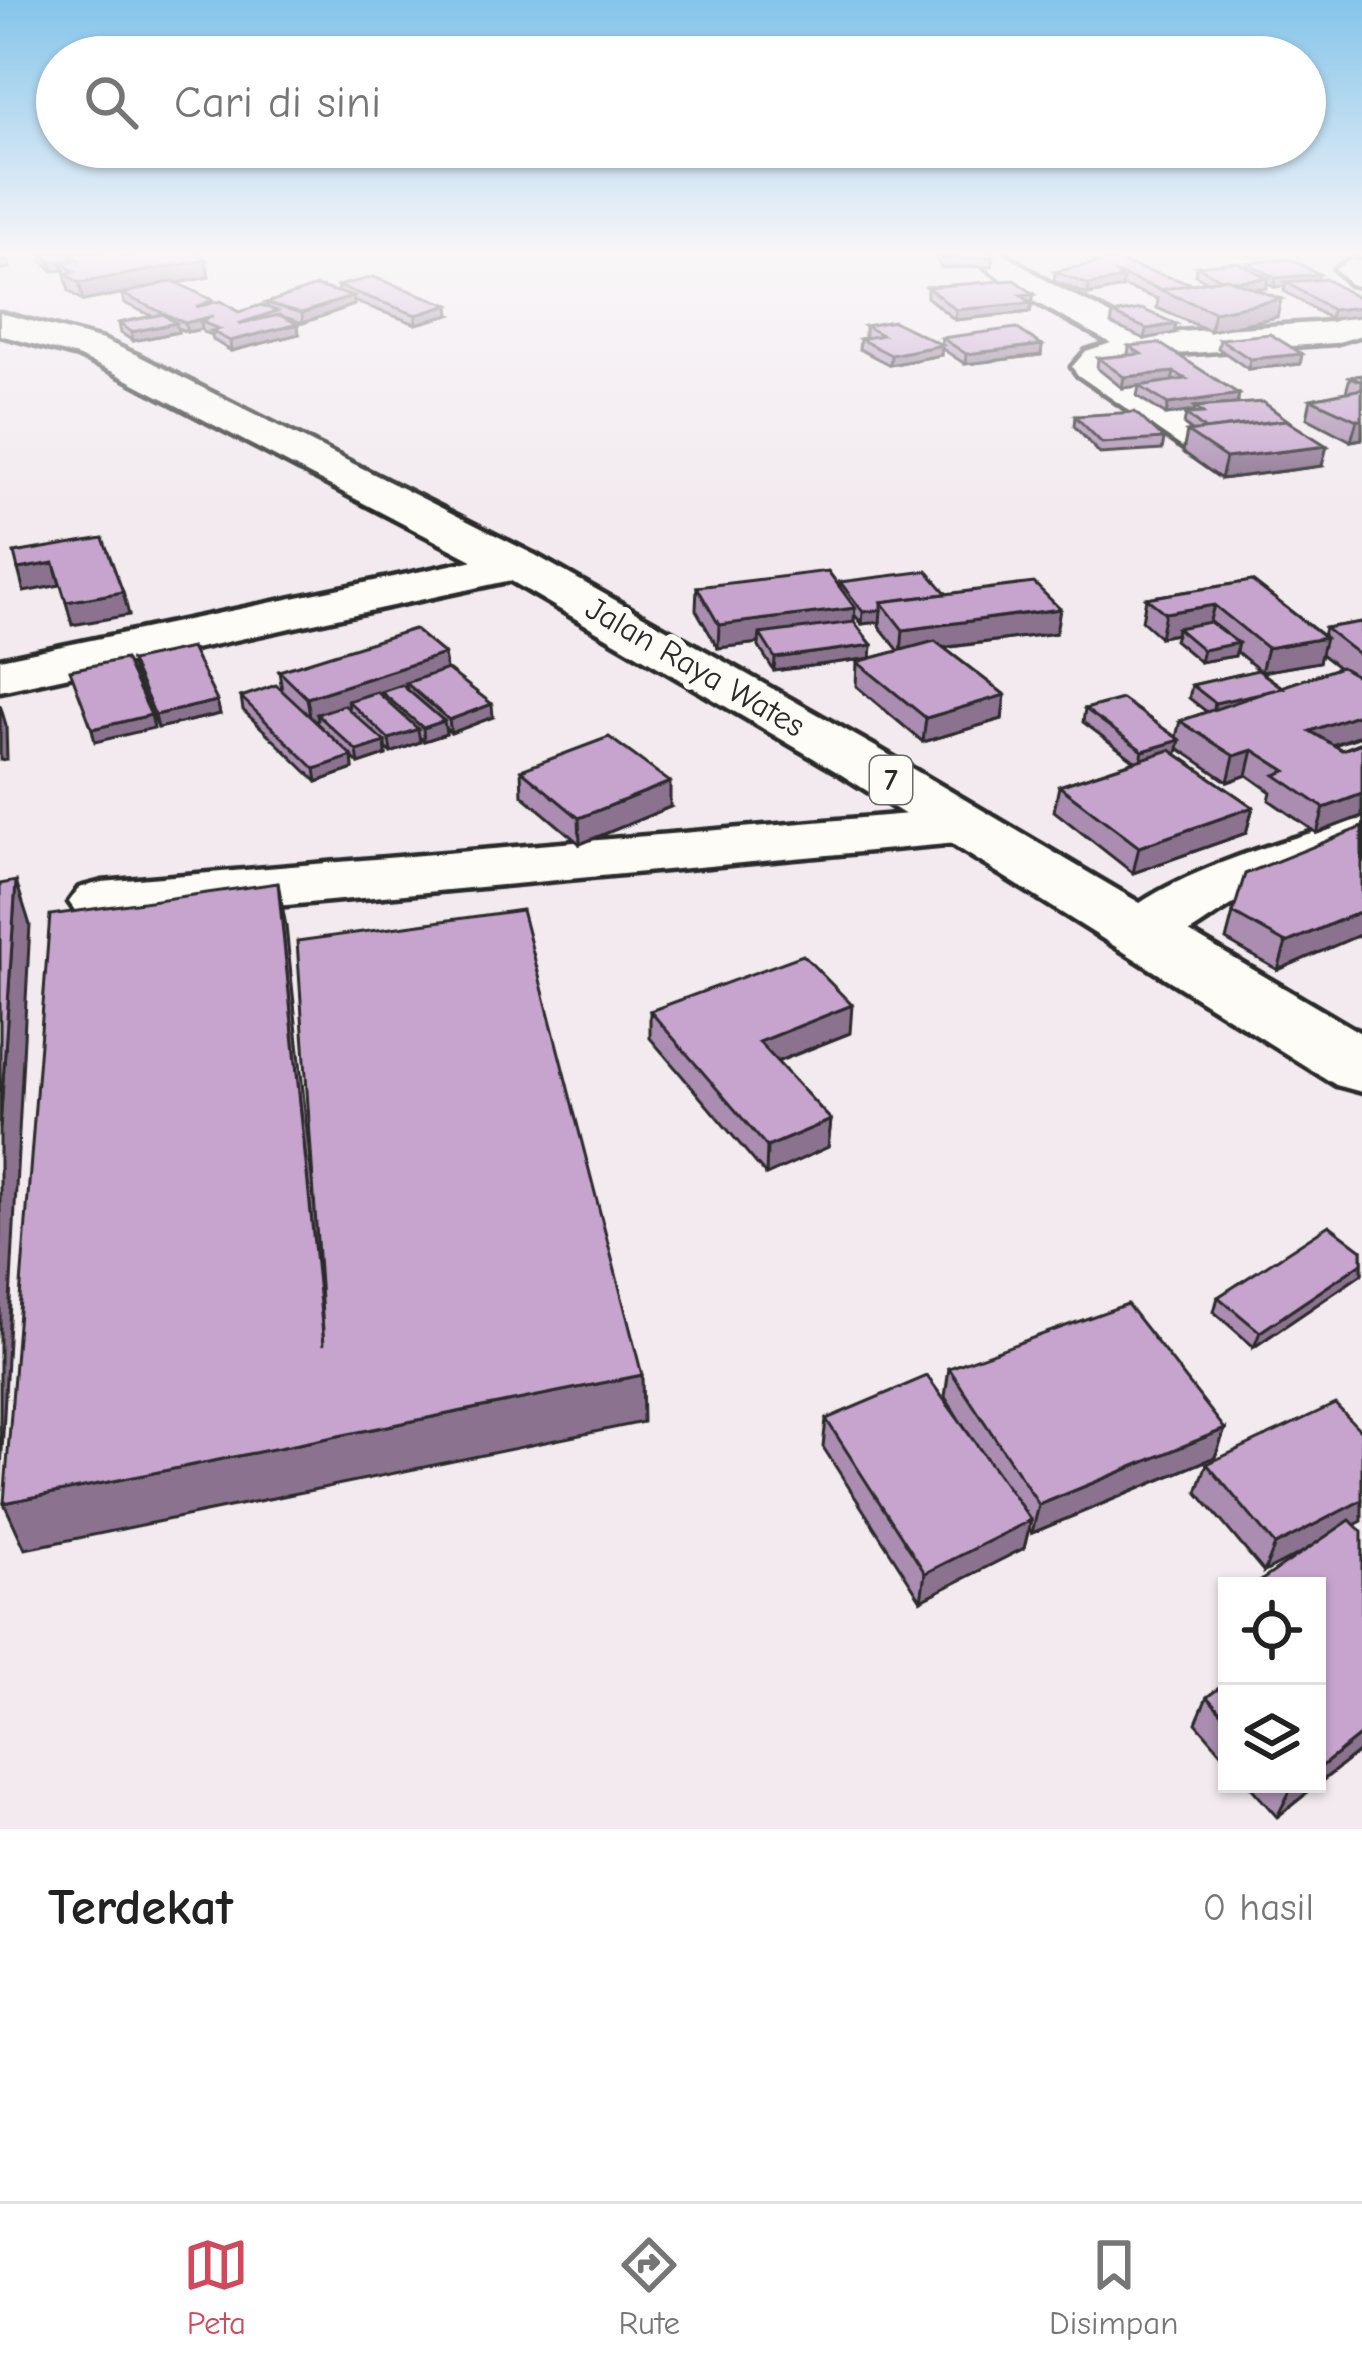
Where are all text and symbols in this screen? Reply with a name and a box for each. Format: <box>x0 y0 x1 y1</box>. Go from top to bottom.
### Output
search box <box>36 36 1326 168</box>
icon: search <box>78 69 144 135</box>
text: Cari di sini <box>174 76 381 128</box>
street label: Jalan Raya Wates <box>579 589 812 745</box>
road number: 7 <box>870 756 912 804</box>
map controls <box>1218 1577 1326 1793</box>
button: locate <box>1218 1577 1326 1685</box>
button: layers <box>1218 1685 1326 1793</box>
text: Terdekat <box>48 1878 233 1937</box>
text: 0 hasil <box>1203 1885 1314 1930</box>
tab: Peta <box>183 2232 249 2342</box>
tab: Rute <box>616 2232 682 2342</box>
tab: Disimpan <box>1049 2232 1179 2342</box>

